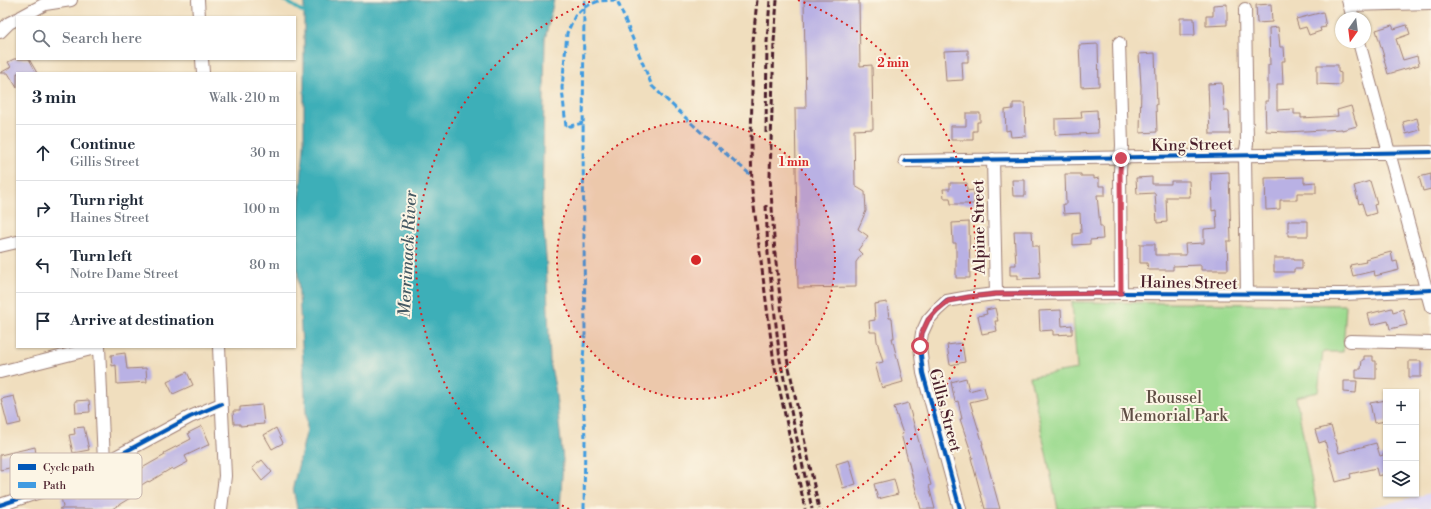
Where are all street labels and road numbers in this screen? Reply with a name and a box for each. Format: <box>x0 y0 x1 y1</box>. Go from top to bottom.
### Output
street label: King Street <box>1151 134 1233 156</box>
street label: Alpine Street <box>968 179 990 275</box>
street label: Haines Street <box>1140 272 1238 294</box>
street label: Gillis Street <box>924 366 966 455</box>

